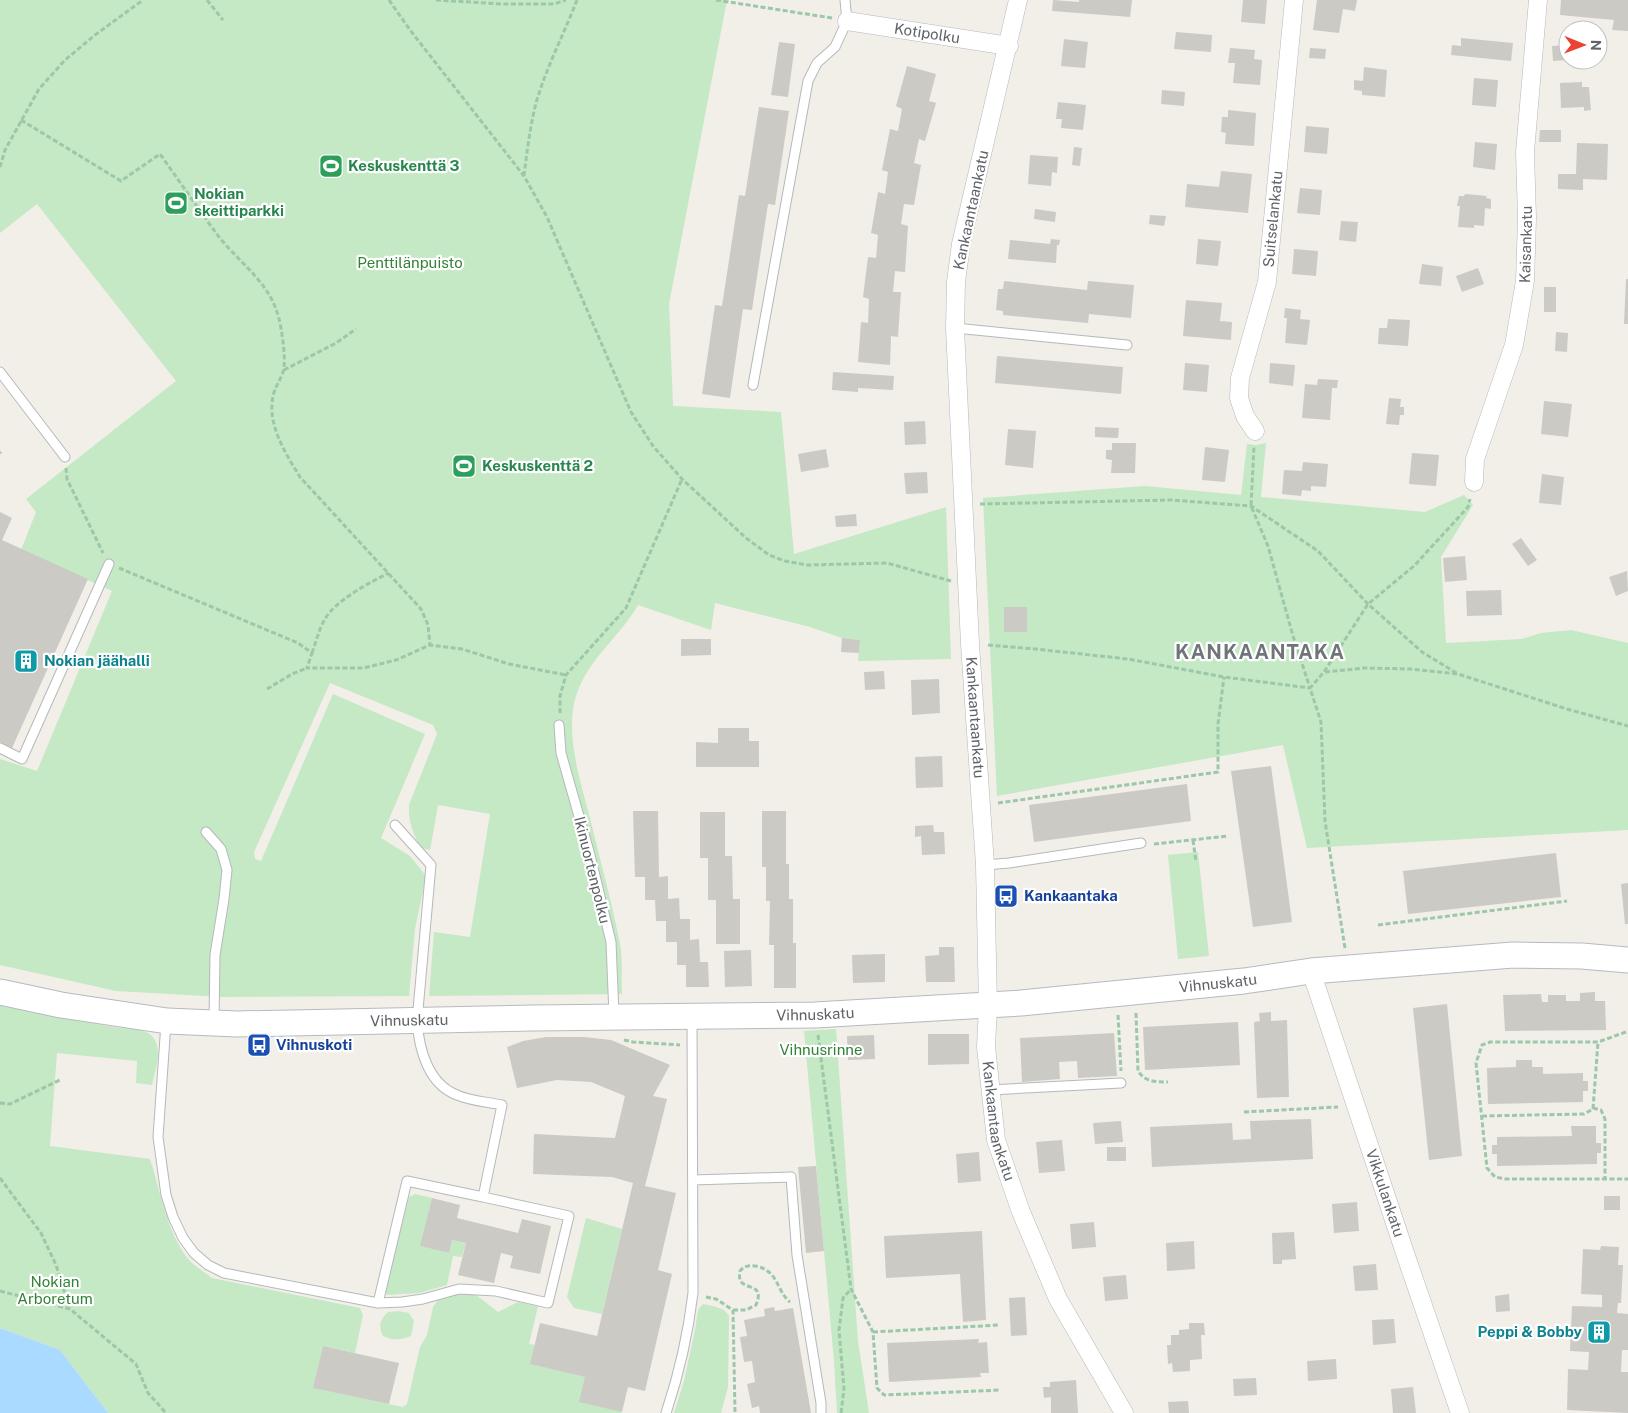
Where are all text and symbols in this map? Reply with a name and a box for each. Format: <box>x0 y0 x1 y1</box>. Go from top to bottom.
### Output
street label: Kotipolku <box>893 19 961 46</box>
north arrow <box>1558 20 1608 70</box>
text: N <box>1588 40 1604 51</box>
street label: Kankaantaankatu <box>950 149 991 271</box>
sports icon: Keskuskenttä 3 <box>318 153 344 179</box>
place label: Keskuskenttä 3 <box>348 157 460 174</box>
street label: Suitselankatu <box>1259 170 1286 268</box>
place label: Nokian skeittiparkki <box>194 185 284 219</box>
sports icon: Nokian skeittiparkki <box>163 190 189 216</box>
street label: Kaisankatu <box>1516 206 1535 283</box>
park label: Penttilänpuisto <box>357 254 463 271</box>
sports icon: Keskuskenttä 2 <box>451 453 477 479</box>
place label: Keskuskenttä 2 <box>482 457 593 474</box>
district label: KANKAANTAKA <box>1175 640 1345 664</box>
building icon: Nokian jäähalli <box>13 648 39 674</box>
place label: Nokian jäähalli <box>44 652 150 669</box>
street label: Kankaantaankatu <box>963 656 988 779</box>
street label: Ikinuortenpolku <box>571 815 614 925</box>
bus stop icon: Kankaantaka <box>993 883 1019 909</box>
place label: Kankaantaka <box>1024 887 1118 904</box>
street label: Vihnuskatu <box>1178 970 1258 995</box>
street label: Vihnuskatu <box>776 1004 855 1023</box>
street label: Vihnuskatu <box>370 1011 449 1029</box>
bus stop icon: Vihnuskoti <box>246 1032 272 1058</box>
place label: Vihnuskoti <box>276 1036 352 1053</box>
park label: Vihnusrinne <box>780 1041 862 1058</box>
street label: Kankaantaankatu <box>980 1060 1018 1183</box>
street label: Vikkulankatu <box>1363 1147 1408 1239</box>
park label: Nokian Arboretum <box>17 1273 93 1307</box>
building icon: Peppi & Bobby <box>1586 1319 1612 1345</box>
place label: Peppi & Bobby <box>1478 1323 1583 1340</box>

